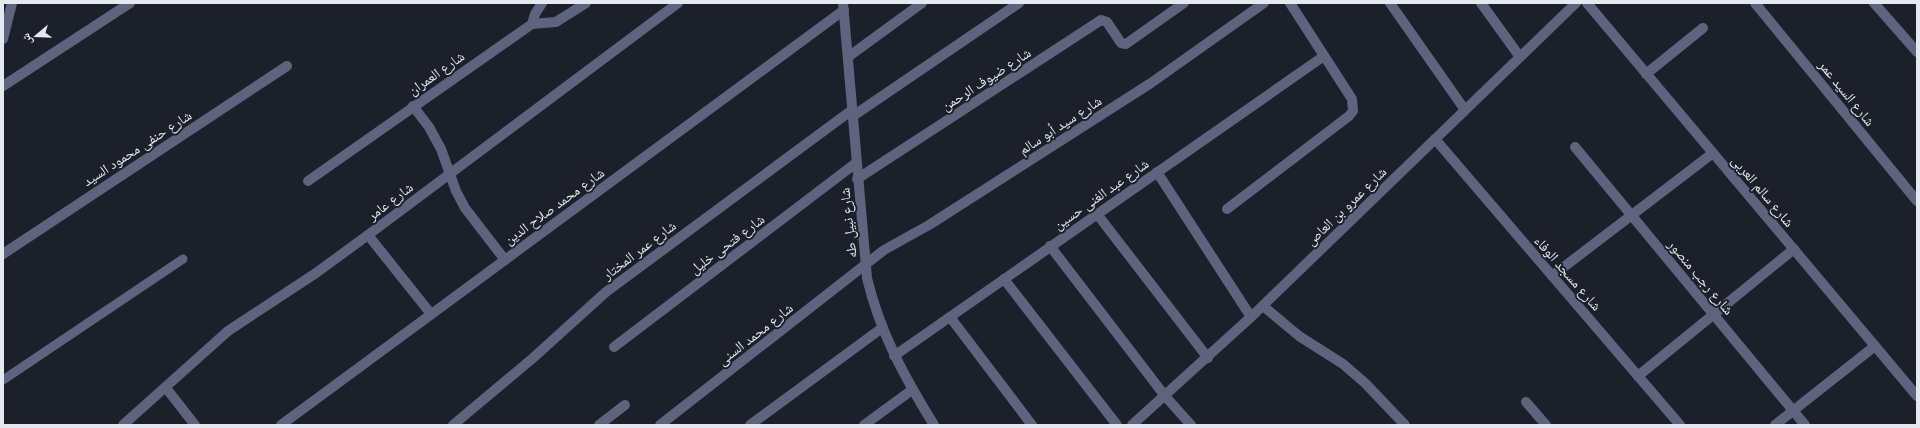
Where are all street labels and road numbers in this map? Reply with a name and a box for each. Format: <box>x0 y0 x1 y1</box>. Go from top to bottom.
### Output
street label: شارع ضيوف الرحمن <box>938 43 1035 115</box>
street label: شارع العمران <box>404 47 468 100</box>
street label: شارع السيد عمر <box>1814 56 1879 130</box>
street label: شارع سيد أبو سالم <box>1015 92 1105 159</box>
street label: شارع حنفى محمود السيد <box>79 106 195 191</box>
street label: شارع سالم العربى <box>1727 151 1798 231</box>
street label: شارع عبد الغنى حسين <box>1050 154 1153 234</box>
street label: شارع محمد صلاح الدين <box>500 163 608 249</box>
street label: شارع عمرو بن العاص <box>1302 163 1391 250</box>
street label: شارع عامر <box>363 178 417 225</box>
street label: شارع نبيل طه <box>835 187 862 259</box>
street label: شارع فتحى خليل <box>686 210 769 279</box>
street label: شارع عمر المختار <box>598 216 680 285</box>
street label: شارع مسجد الوفاء <box>1530 232 1606 315</box>
street label: شارع رجب منصور <box>1663 235 1738 319</box>
street label: شارع محمد السنى <box>714 299 797 370</box>

